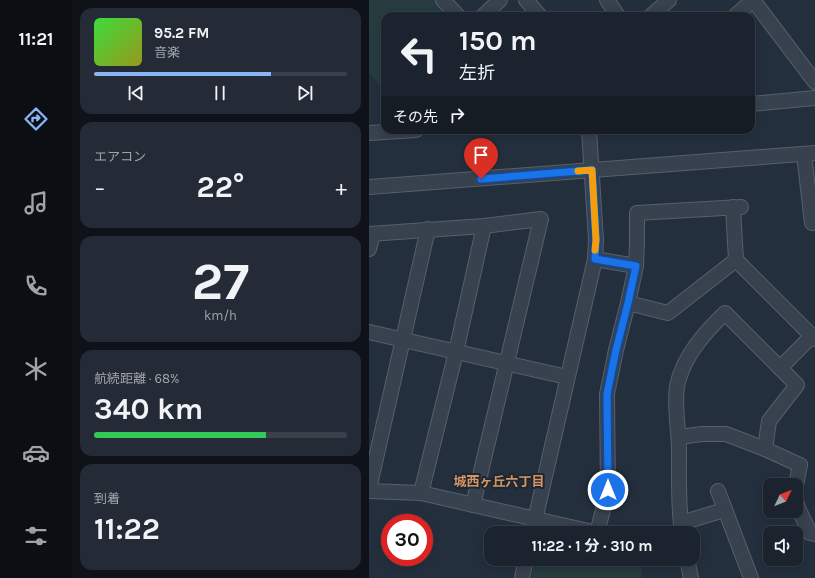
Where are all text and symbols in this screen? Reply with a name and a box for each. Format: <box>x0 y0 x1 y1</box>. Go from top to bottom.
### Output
text: 95.2 FM <box>154 24 209 42</box>
text: 150 m <box>459 24 537 57</box>
text: 11:21 <box>19 28 54 50</box>
icon: left <box>393 28 445 80</box>
text: 音楽 <box>154 45 180 60</box>
text: 左折 <box>459 62 495 84</box>
icon: previous <box>125 82 147 104</box>
icon: pause <box>209 82 231 104</box>
icon: next <box>294 82 316 104</box>
icon: right <box>446 104 468 126</box>
icon: directions <box>22 105 50 133</box>
text: その先 <box>393 108 438 126</box>
pin <box>464 138 498 179</box>
icon: arrive <box>470 144 492 166</box>
text: エアコン <box>94 149 146 164</box>
text: 22° <box>197 169 244 205</box>
text: − <box>94 175 106 201</box>
text: + <box>335 175 347 201</box>
icon: music <box>22 189 50 217</box>
text: 27 <box>192 251 249 312</box>
icon: phone <box>22 272 50 300</box>
text: km/h <box>204 308 237 323</box>
icon: climate <box>22 355 50 383</box>
text: 航続距離 · 68% <box>94 371 179 386</box>
text: 340 km <box>94 391 203 427</box>
icon: car <box>22 439 50 467</box>
position arrow <box>587 469 629 511</box>
district label: 城西ヶ丘六丁目 <box>453 474 545 489</box>
north arrow <box>763 478 803 518</box>
map controls <box>763 478 803 566</box>
text: 到着 <box>94 491 120 506</box>
text: 11:22 <box>94 511 160 547</box>
speed limit sign: 30 <box>381 514 433 566</box>
icon: filters <box>22 522 50 550</box>
button: sound <box>763 526 803 566</box>
text: 11:22 · 1 分 · 310 m <box>532 537 652 555</box>

